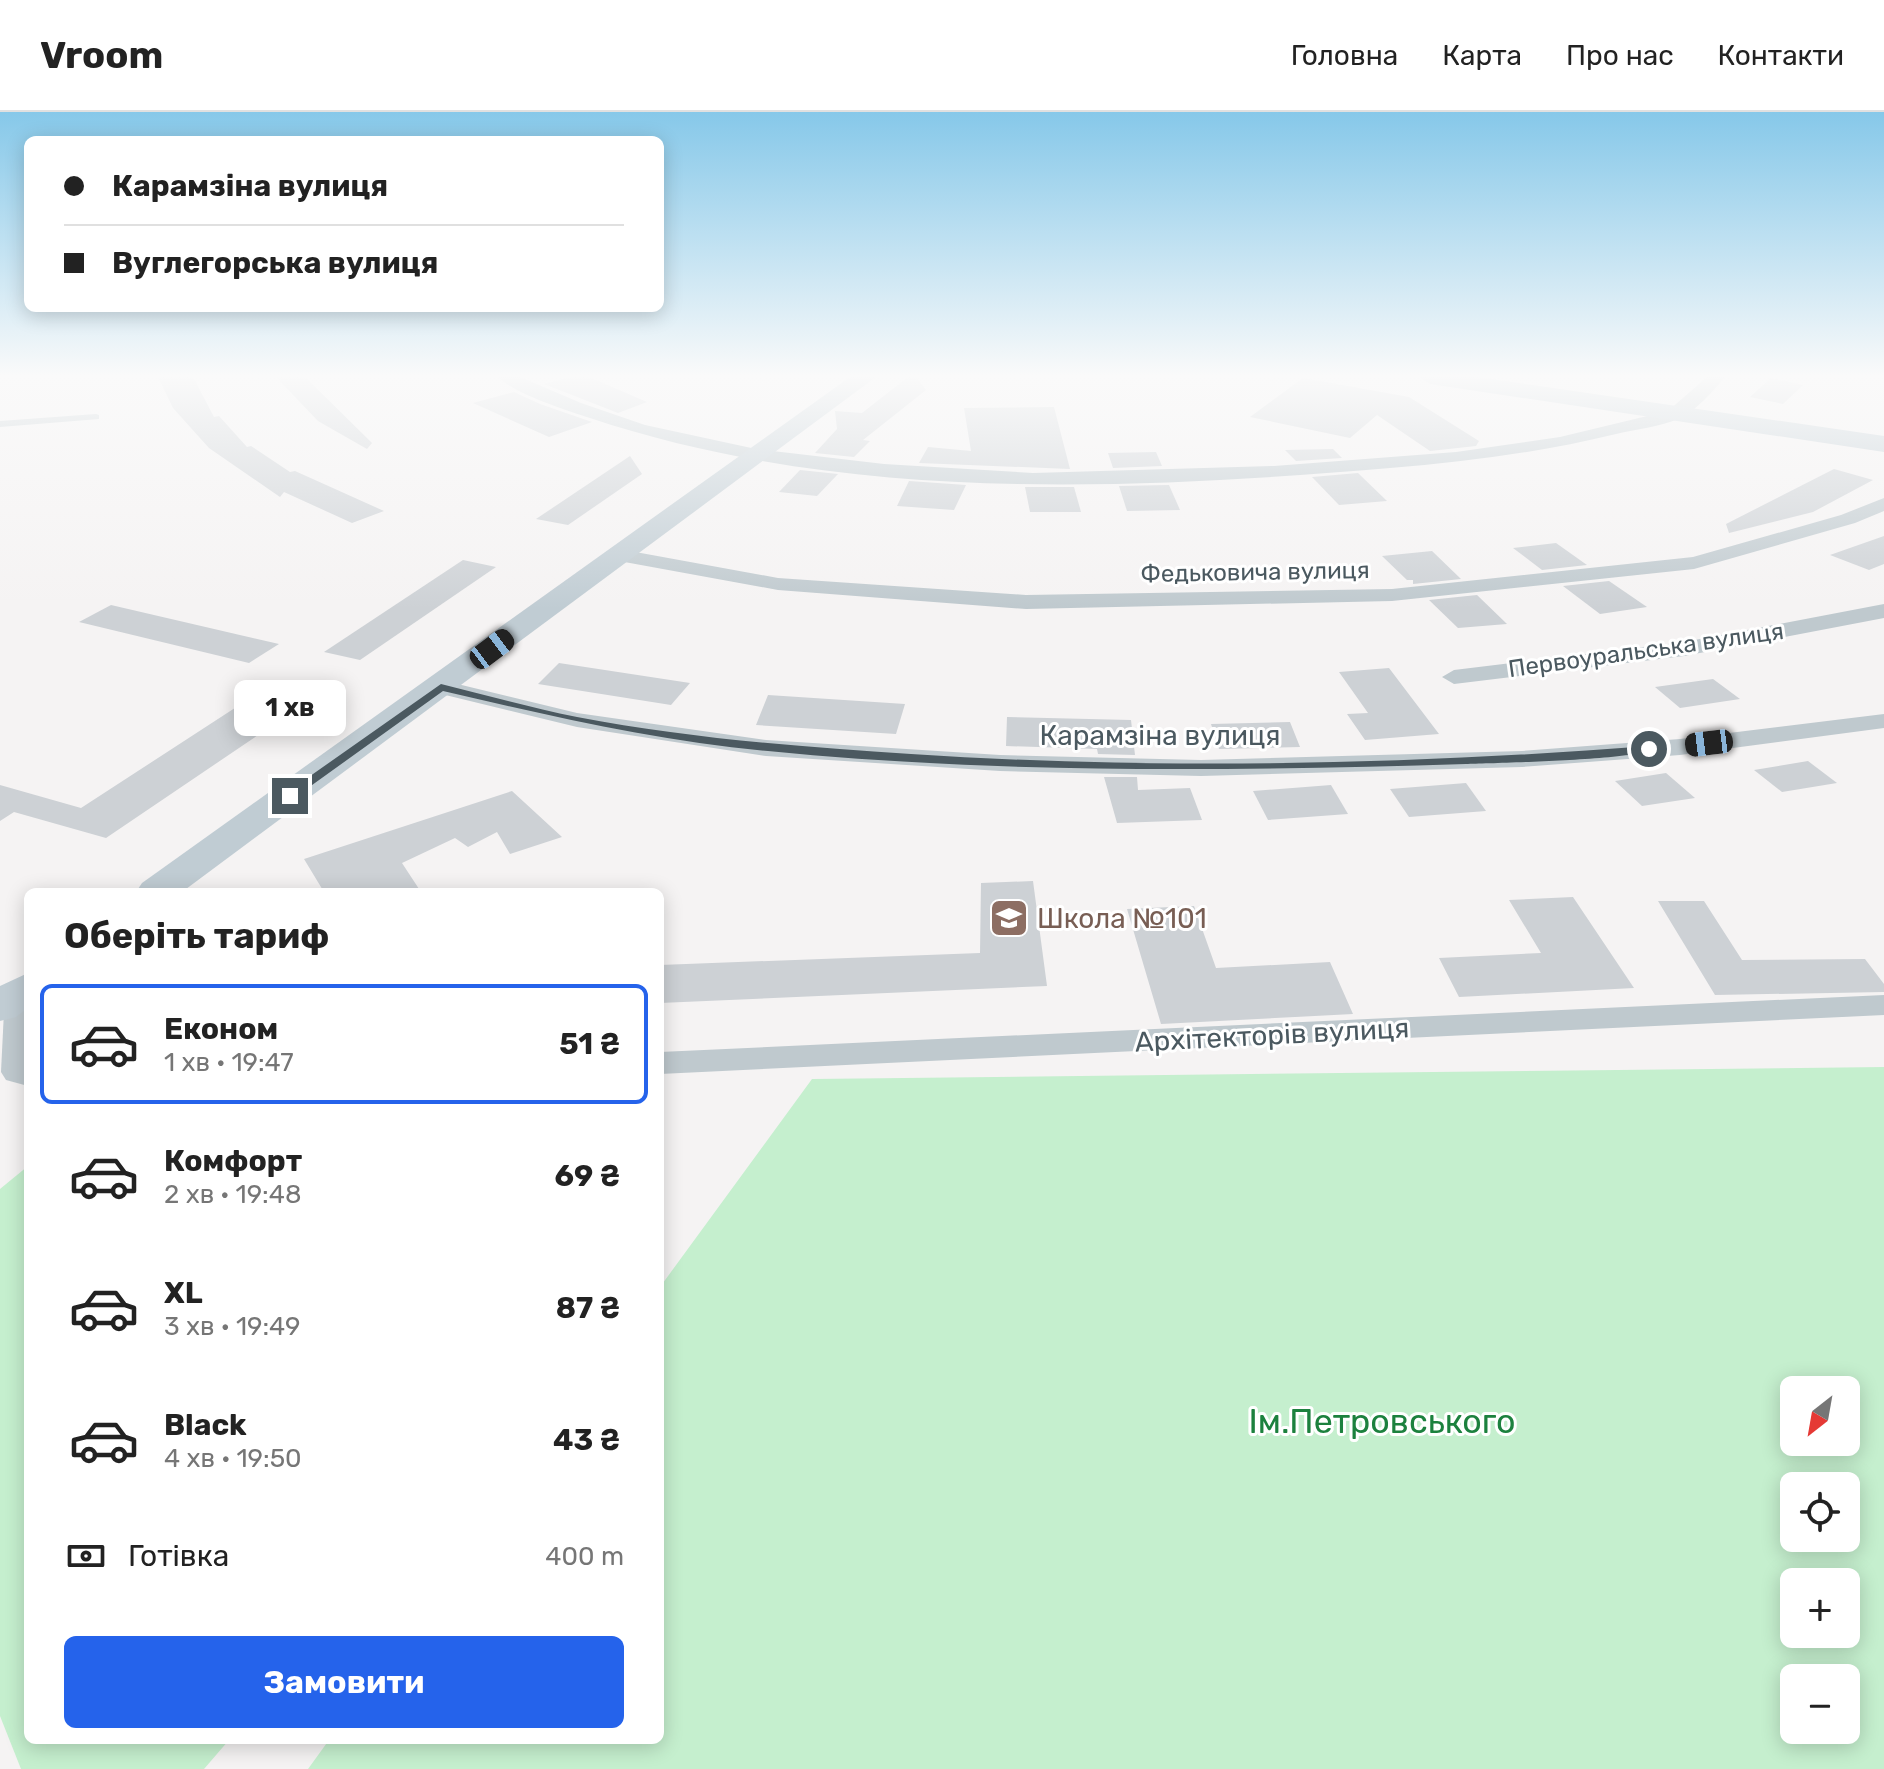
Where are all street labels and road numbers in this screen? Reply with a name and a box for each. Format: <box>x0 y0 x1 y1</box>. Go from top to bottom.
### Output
street label: Федьковича вулиця <box>1140 556 1370 588</box>
street label: Первоуральська вулиця <box>1506 617 1786 683</box>
street label: Карамзіна вулиця <box>1039 719 1281 752</box>
street label: Архітекторів вулиця <box>1134 1011 1410 1059</box>

